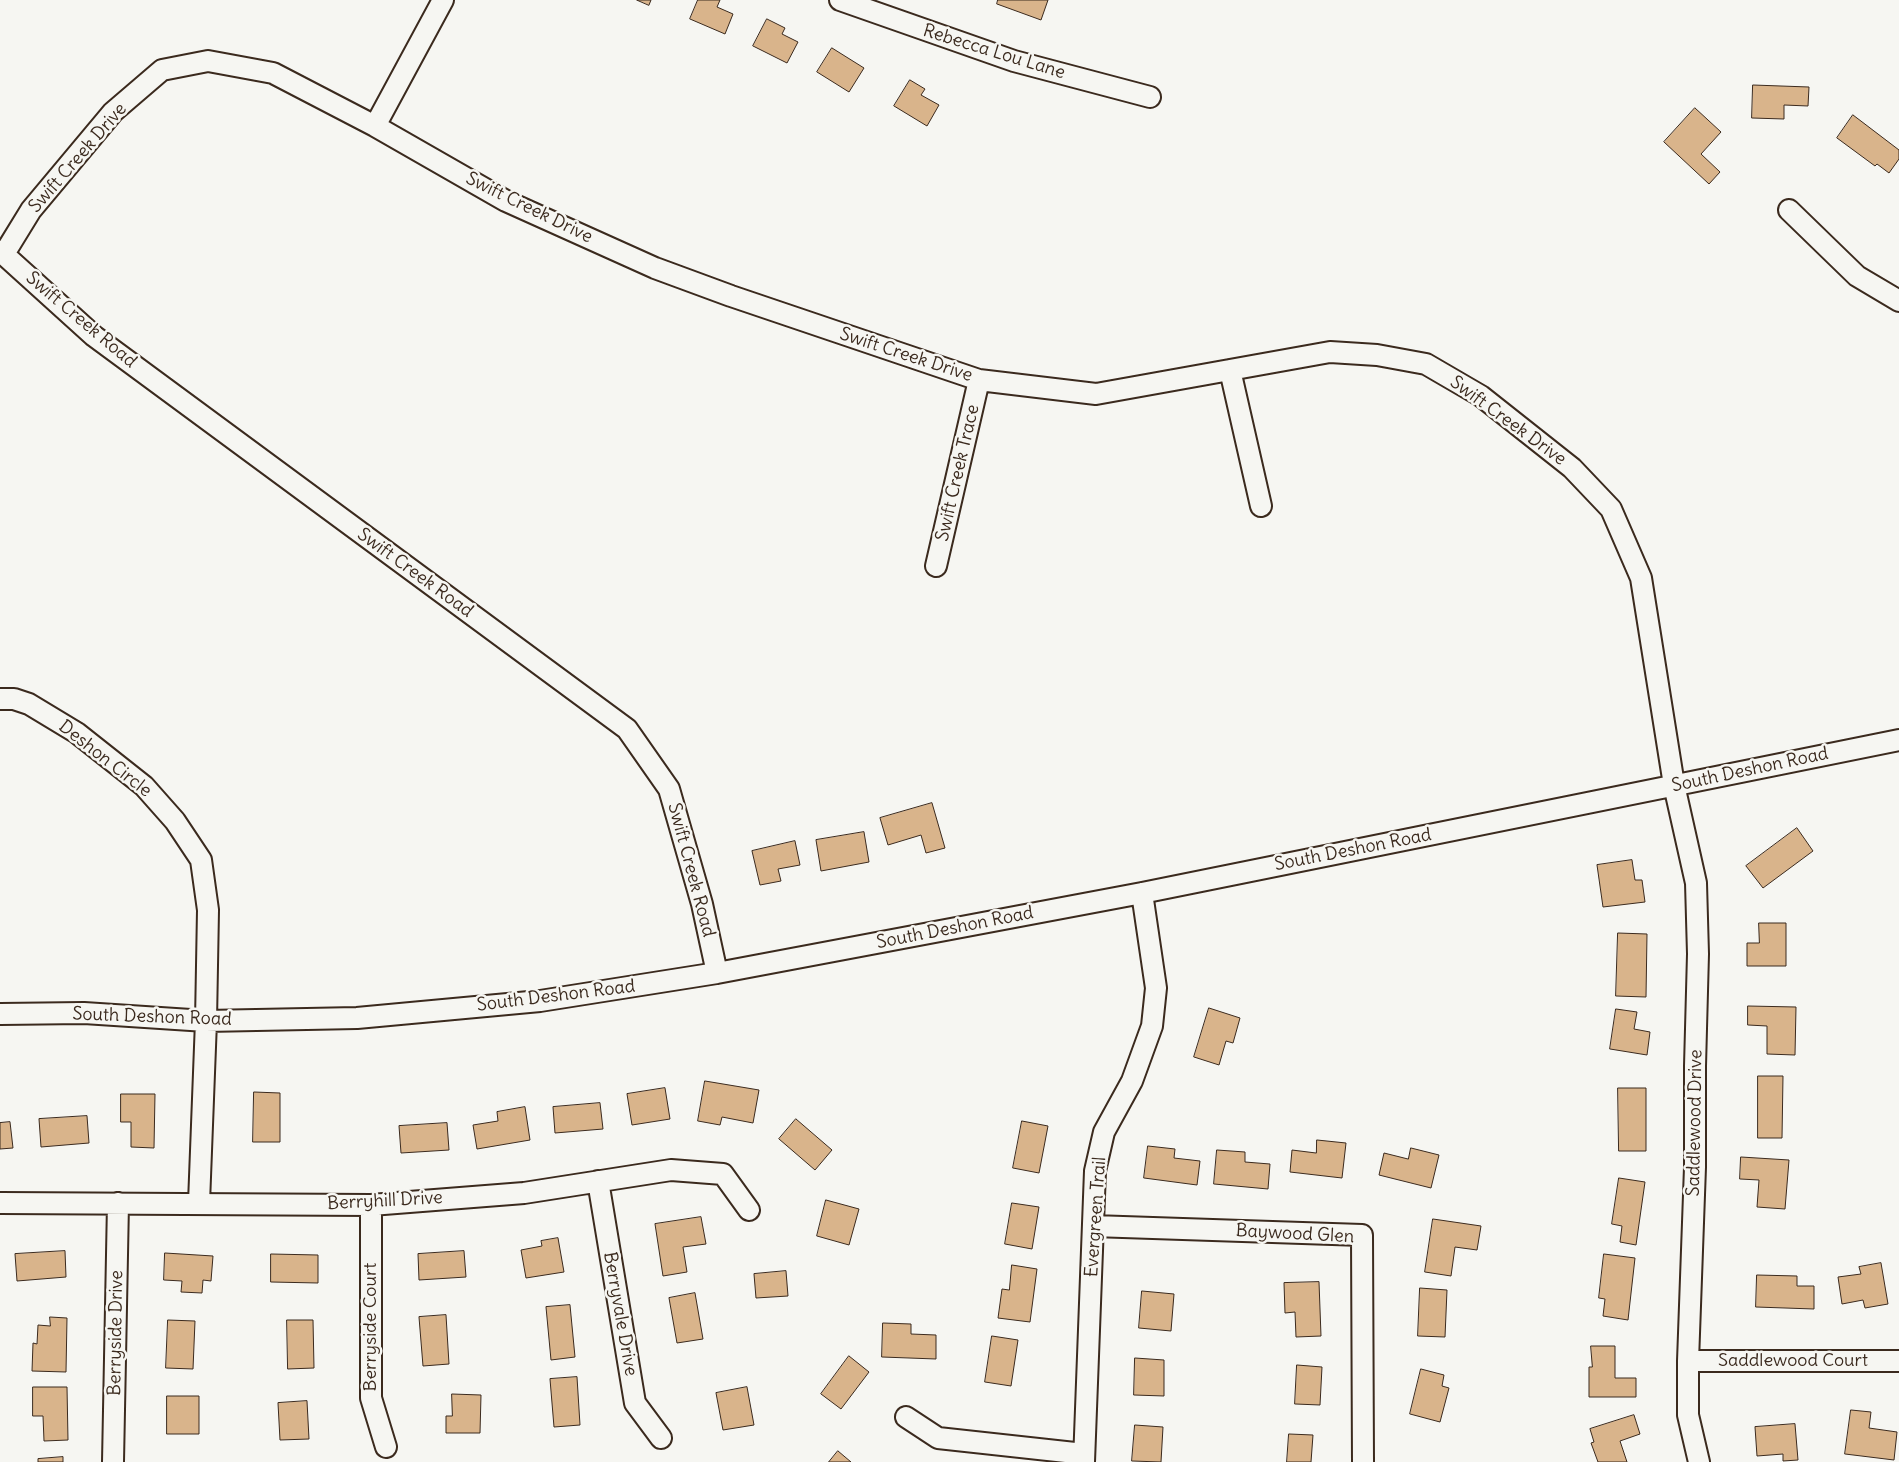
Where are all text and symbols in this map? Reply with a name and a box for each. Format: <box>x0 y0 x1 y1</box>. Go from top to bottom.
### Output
street label: Rebecca Lou Lane <box>920 20 1068 84</box>
street label: Swift Creek Drive <box>25 99 131 217</box>
street label: Swift Creek Drive <box>462 168 596 248</box>
street label: Swift Creek Road <box>21 267 141 373</box>
street label: Swift Creek Drive <box>837 323 975 387</box>
street label: Swift Creek Drive <box>1446 372 1570 470</box>
street label: Swift Creek Trace <box>932 403 984 543</box>
street label: Swift Creek Road <box>353 524 477 622</box>
street label: Deshon Circle <box>54 716 156 802</box>
street label: South Deshon Road <box>1670 743 1830 797</box>
street label: Swift Creek Road <box>663 801 719 939</box>
street label: South Deshon Road <box>1273 824 1433 876</box>
street label: South Deshon Road <box>875 902 1035 954</box>
street label: South Deshon Road <box>476 976 636 1016</box>
street label: South Deshon Road <box>72 1003 232 1031</box>
street label: Saddlewood Drive <box>1683 1049 1707 1197</box>
street label: Evergreen Trail <box>1081 1156 1111 1278</box>
street label: Berryhill Drive <box>327 1187 443 1215</box>
street label: Baywood Glen <box>1235 1220 1355 1248</box>
street label: Berryvale Drive <box>598 1250 642 1378</box>
street label: Berryside Court <box>360 1263 382 1391</box>
street label: Berryside Drive <box>104 1270 128 1396</box>
street label: Saddlewood Court <box>1718 1350 1868 1372</box>

